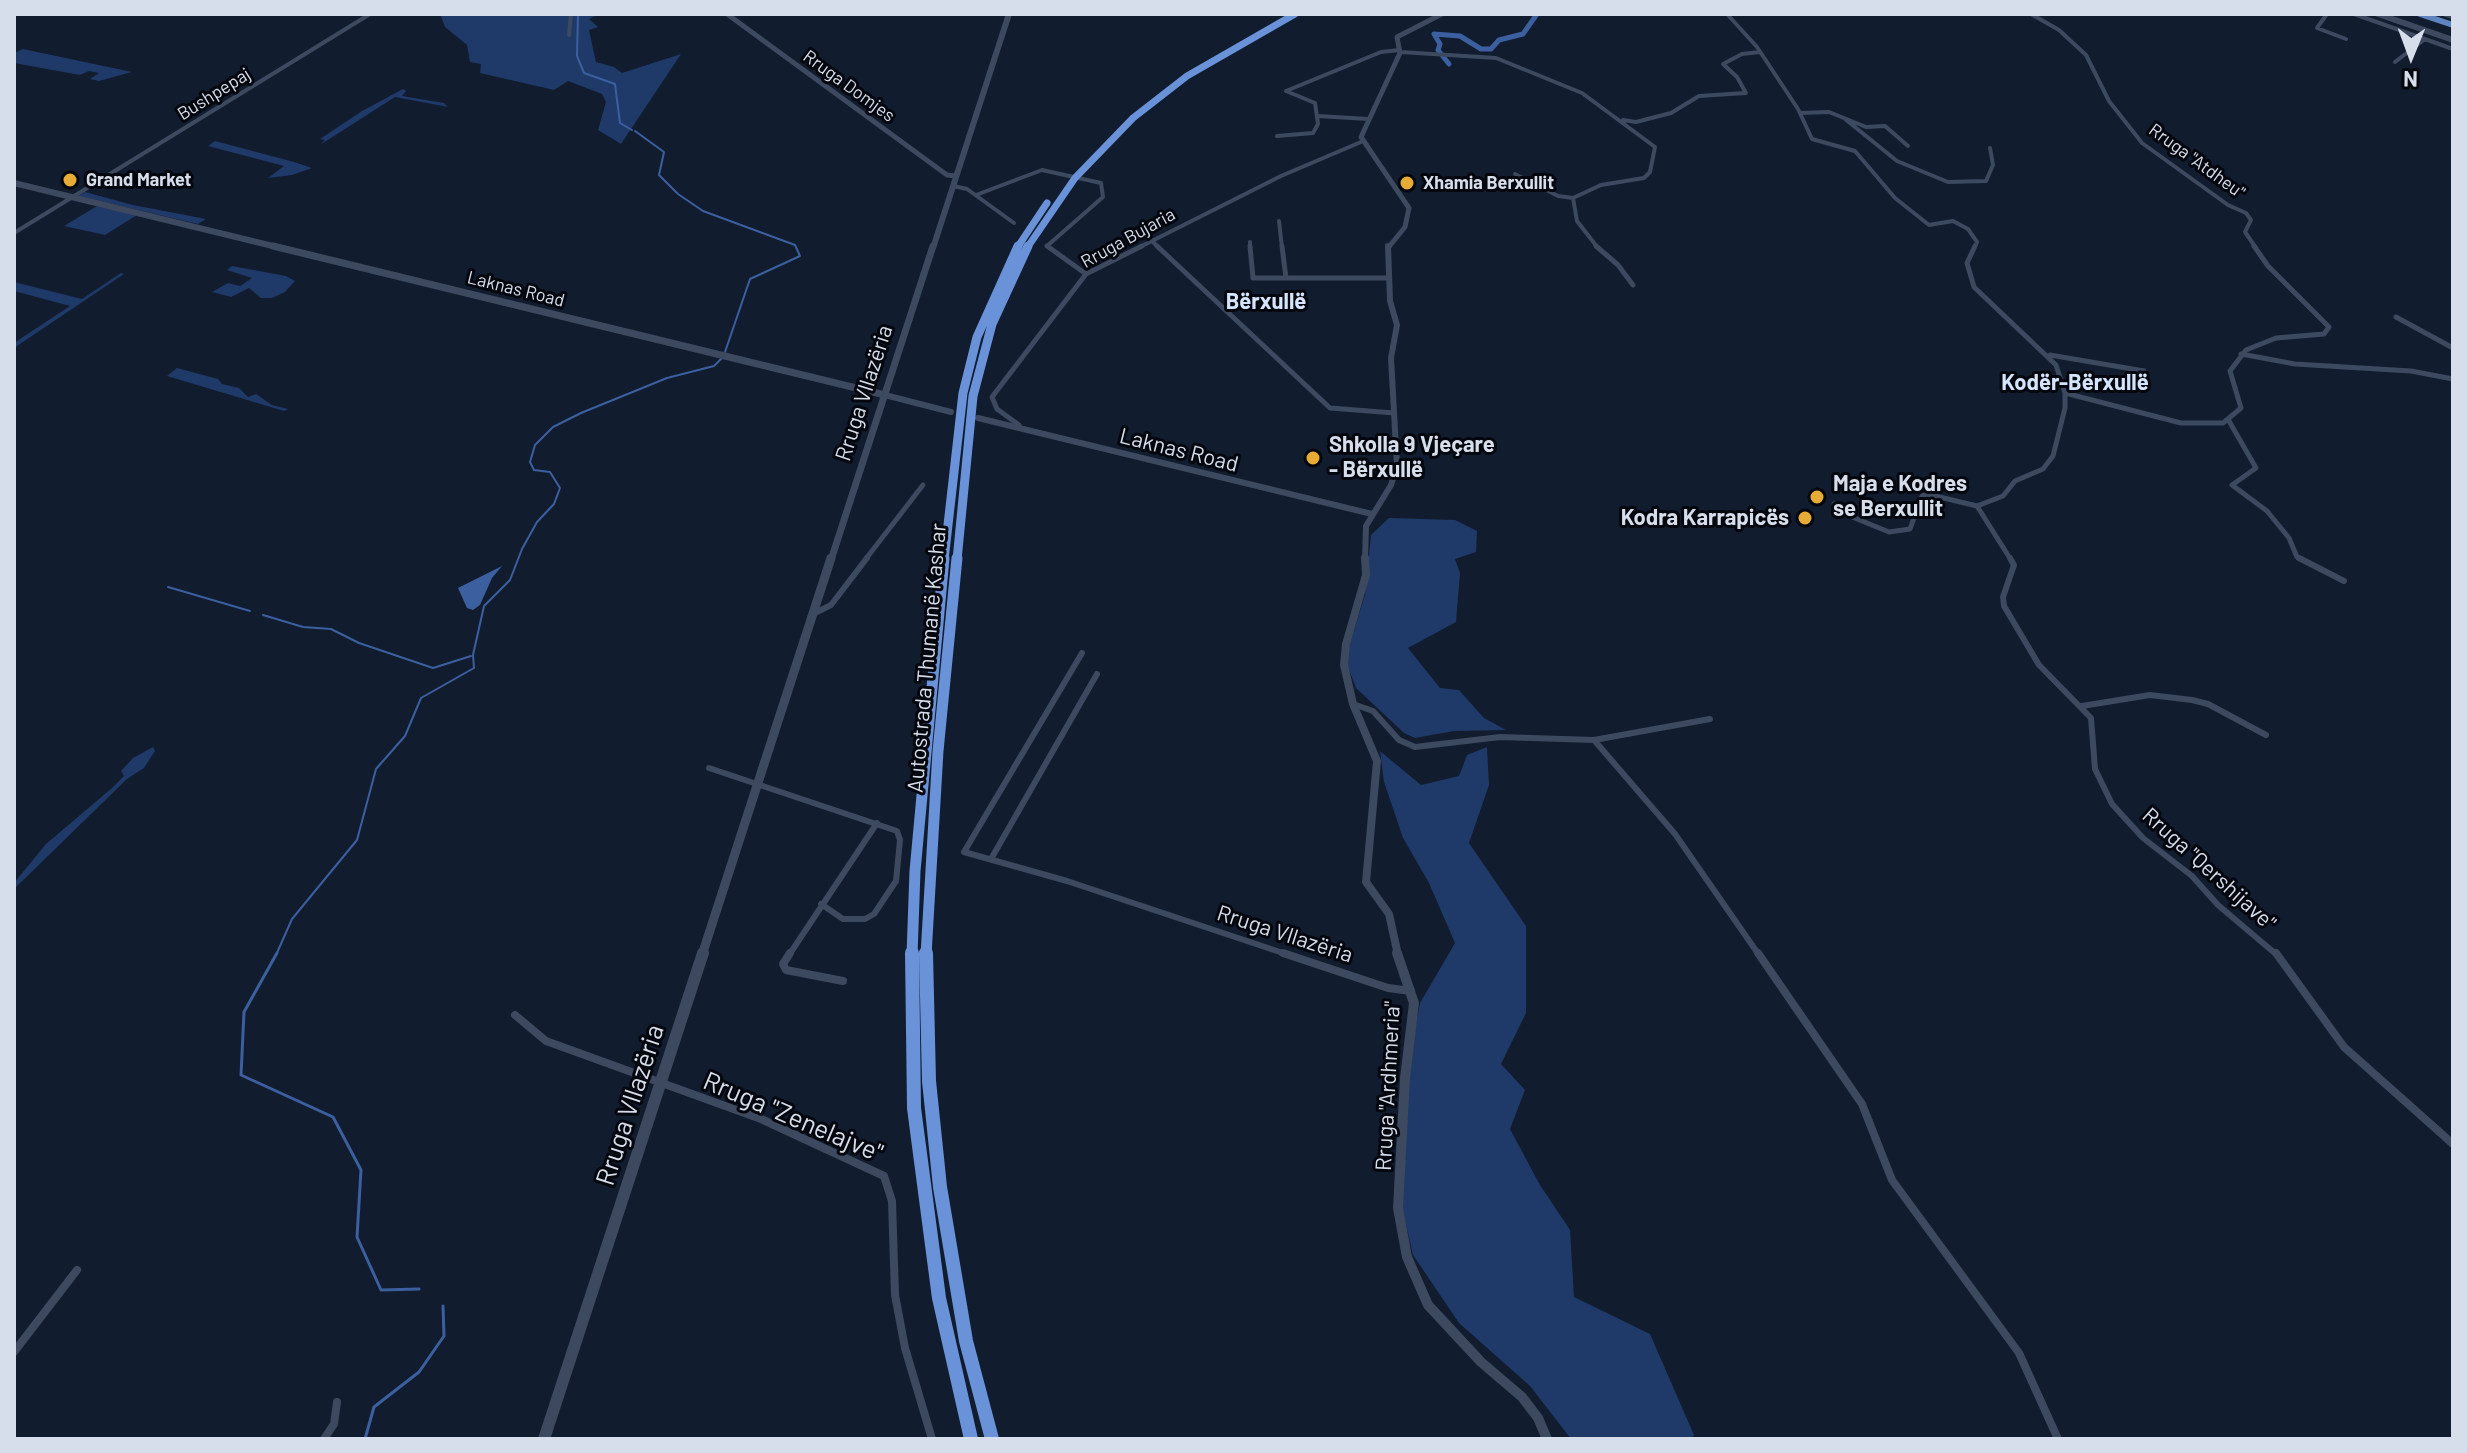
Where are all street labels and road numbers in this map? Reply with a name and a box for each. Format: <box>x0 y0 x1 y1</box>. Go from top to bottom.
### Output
street label: Rruga Domjes <box>799 46 899 126</box>
street label: Bushpepaj <box>174 63 254 125</box>
street label: Rruga "Atdheu" <box>2145 119 2249 203</box>
street label: Rruga Bujaria <box>1077 203 1179 273</box>
street label: Laknas Road <box>465 266 567 312</box>
street label: Rruga Vllazëria <box>830 322 898 464</box>
street label: Laknas Road <box>1117 422 1241 478</box>
street label: Autostrada Thumanë Kashar <box>902 522 952 794</box>
street label: Rruga "Qershijave" <box>2137 802 2281 936</box>
street label: Rruga Vllazëria <box>1214 900 1356 968</box>
street label: Rruga "Ardhmeria" <box>1370 1000 1406 1172</box>
street label: Rruga Vllazëria <box>589 1021 671 1189</box>
street label: Rruga "Zenelajve" <box>698 1065 888 1169</box>

